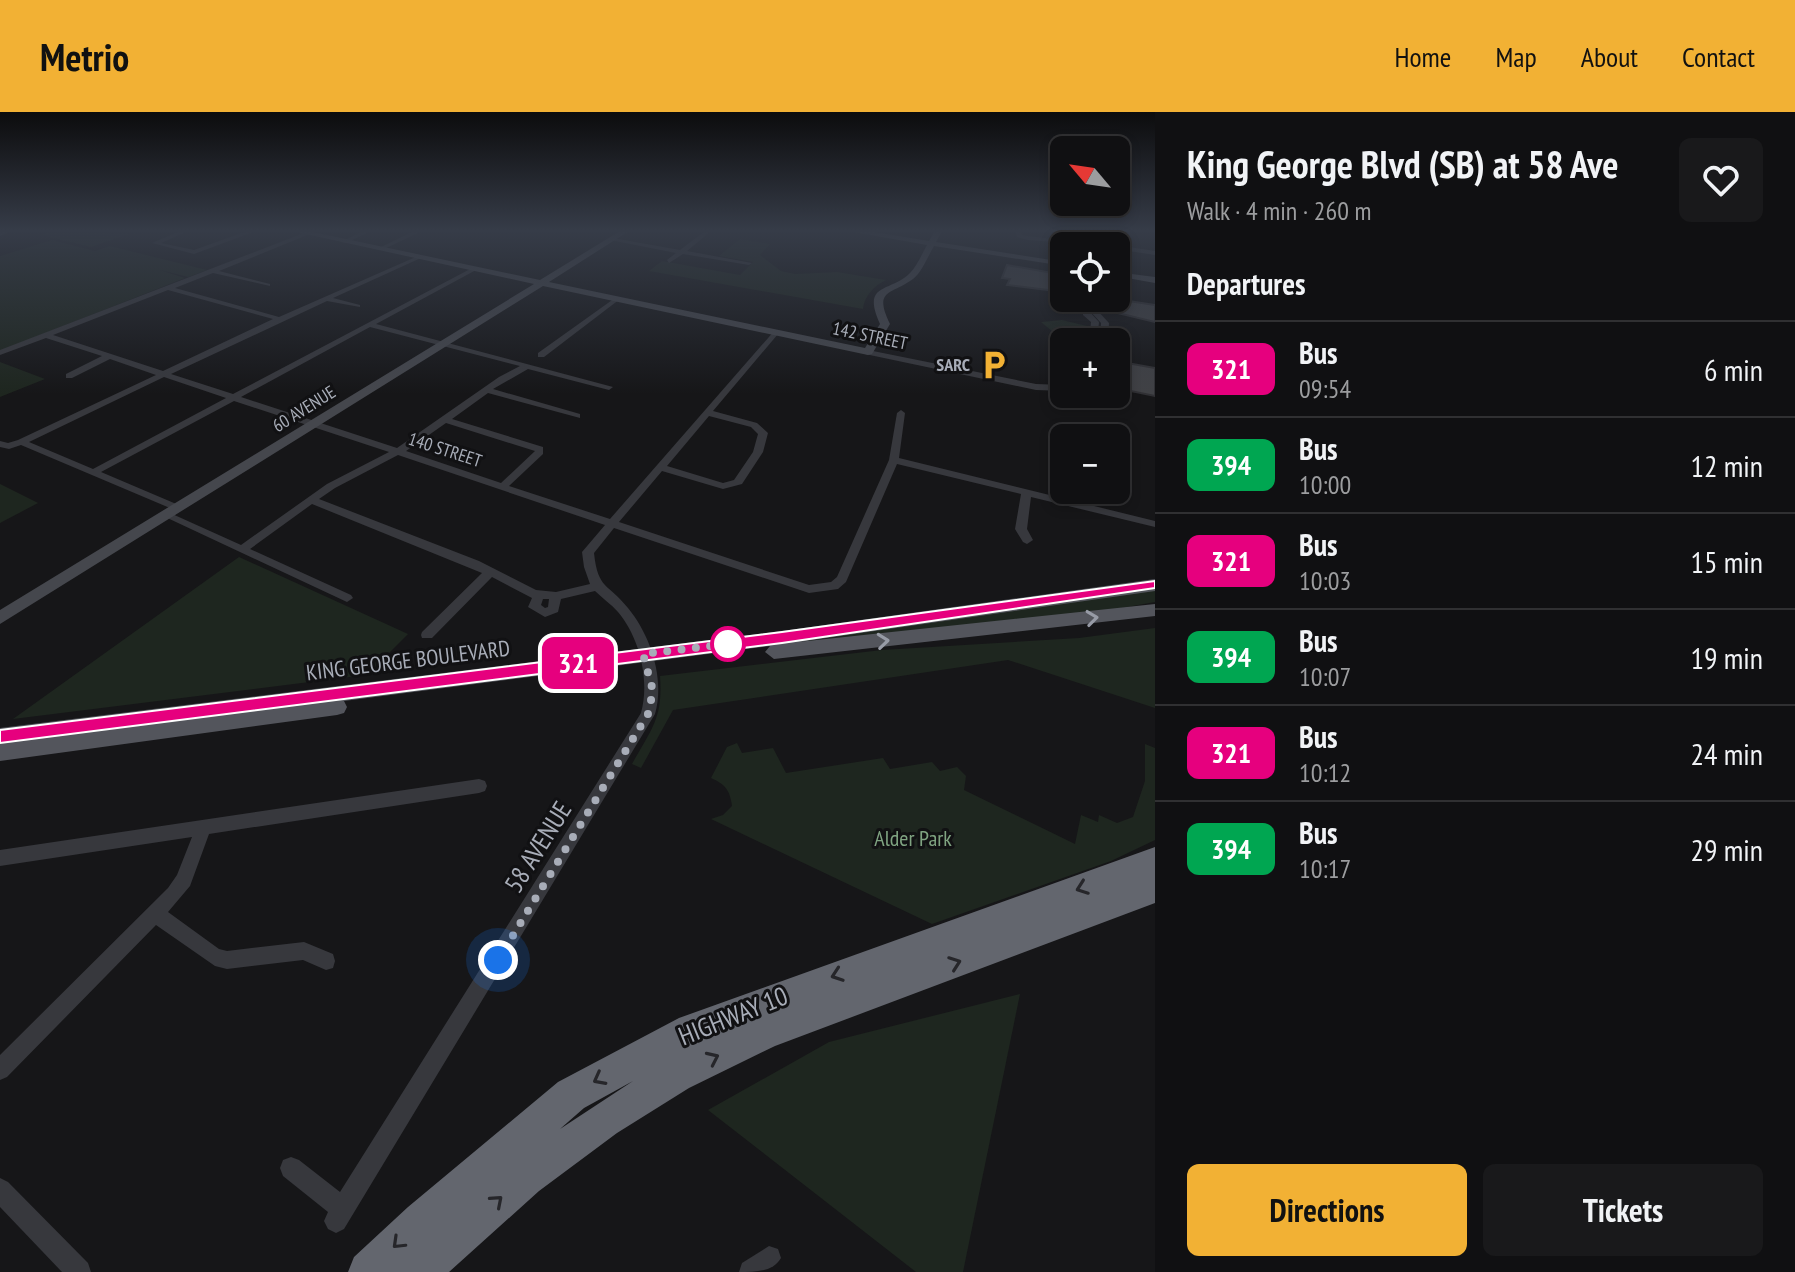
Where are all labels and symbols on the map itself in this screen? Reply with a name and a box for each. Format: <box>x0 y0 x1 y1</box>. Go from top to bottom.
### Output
north arrow <box>1050 136 1130 216</box>
street label: 142 STREET <box>831 316 910 355</box>
parking icon: SARC <box>977 348 1011 382</box>
place label: SARC <box>936 353 970 376</box>
street label: 60 AVENUE <box>268 380 340 437</box>
street label: 140 STREET <box>405 427 485 472</box>
one-way arrow <box>1085 610 1099 627</box>
unlabelled marker <box>711 627 745 661</box>
one-way arrow <box>877 633 890 650</box>
street label: KING GEORGE BOULEVARD <box>305 634 511 686</box>
line badge: 321 <box>532 637 624 689</box>
street label: 58 AVENUE <box>497 795 578 898</box>
park label: Alder Park <box>874 824 952 852</box>
one-way arrow <box>1076 878 1090 895</box>
your location <box>478 940 518 980</box>
one-way arrow <box>947 956 961 973</box>
one-way arrow <box>831 966 845 982</box>
street label: HIGHWAY 10 <box>674 979 792 1052</box>
one-way arrow <box>705 1052 719 1068</box>
one-way arrow <box>593 1070 608 1085</box>
one-way arrow <box>487 1196 502 1211</box>
one-way arrow <box>393 1234 407 1249</box>

